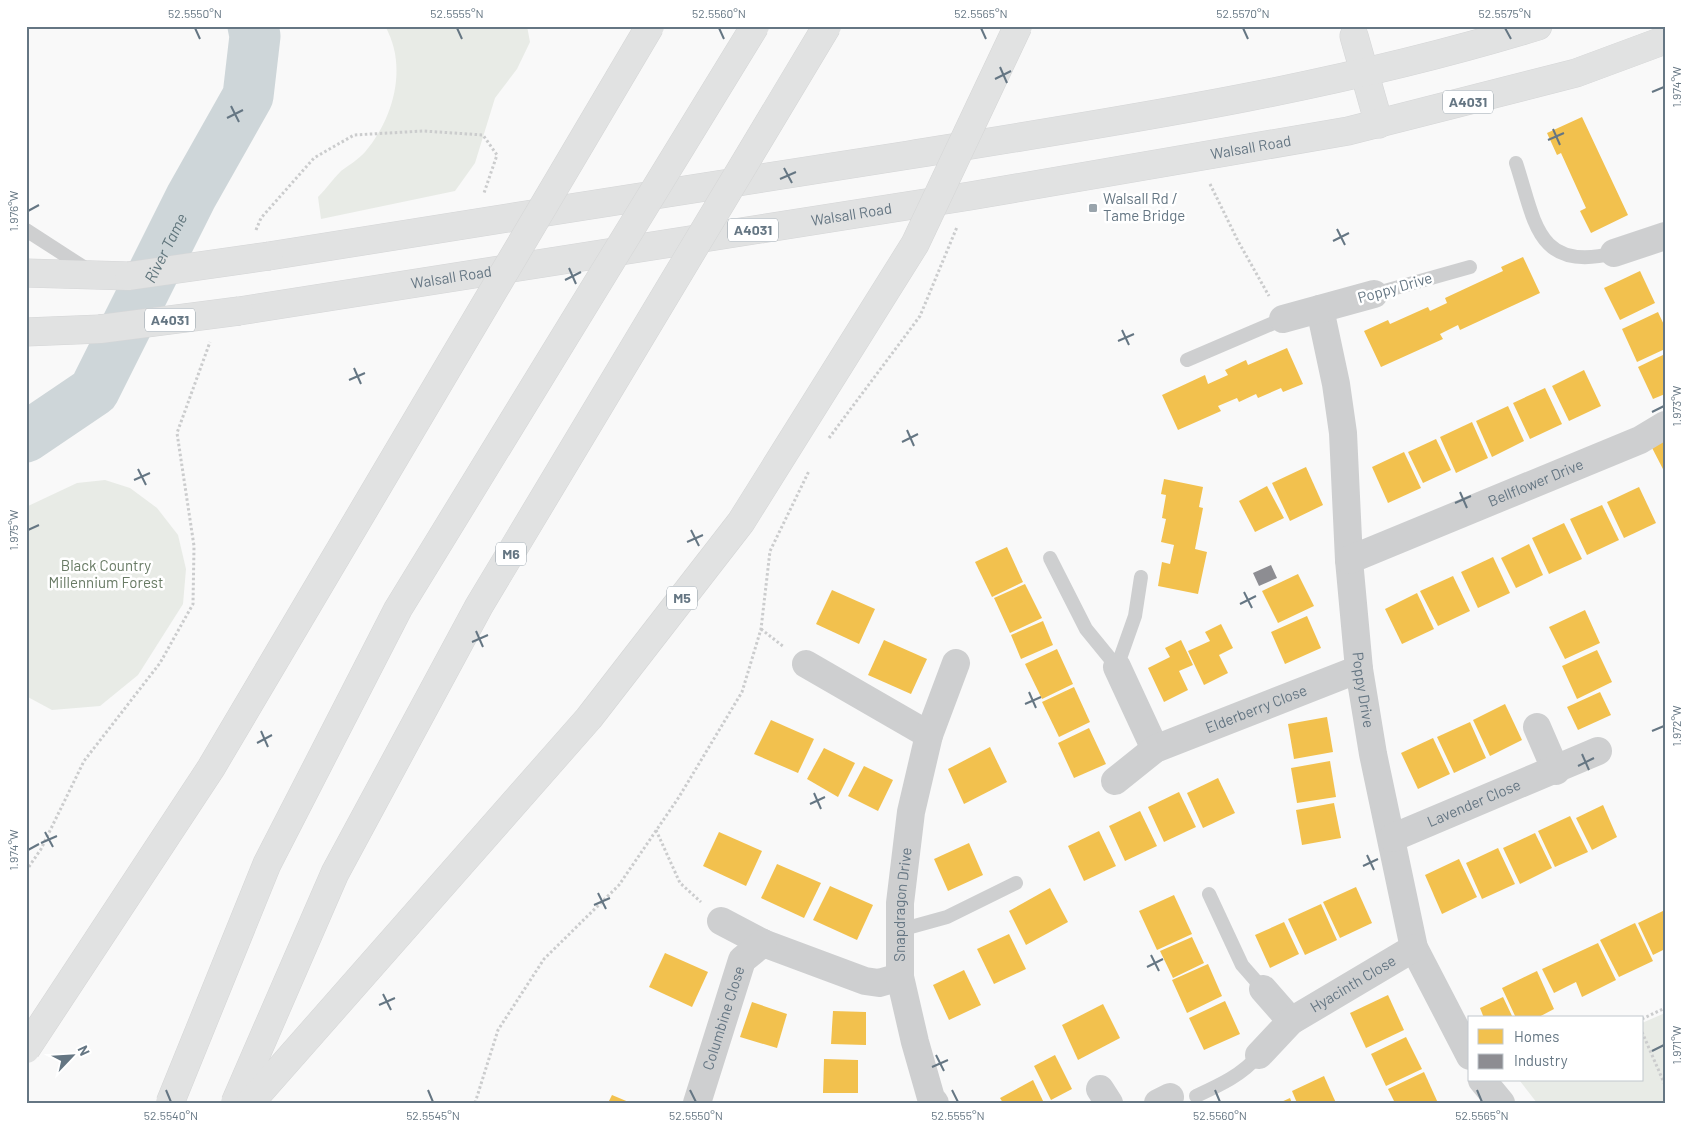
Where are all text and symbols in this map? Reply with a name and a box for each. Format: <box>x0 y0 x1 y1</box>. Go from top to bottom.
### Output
text: 52.5550°N <box>168 6 222 20</box>
text: 52.5555°N <box>430 6 484 20</box>
text: 52.5560°N <box>692 6 746 20</box>
text: 52.5565°N <box>954 6 1008 20</box>
text: 52.5570°N <box>1216 6 1270 20</box>
text: 52.5575°N <box>1479 6 1531 20</box>
text: 1.974°W <box>1669 66 1683 108</box>
road number: A4031 <box>1443 90 1493 114</box>
street label: Walsall Road <box>1209 131 1292 162</box>
place label: Walsall Rd / Tame Bridge <box>1103 189 1185 224</box>
text: 1.976°W <box>6 190 20 231</box>
street label: Walsall Road <box>810 198 893 229</box>
marker: Walsall Rd / Tame Bridge <box>1087 202 1099 214</box>
water label: River Tame <box>140 210 190 286</box>
road number: A4031 <box>728 218 778 242</box>
street label: Walsall Road <box>410 261 493 292</box>
street label: Poppy Drive <box>1355 268 1434 306</box>
road number: A4031 <box>145 308 195 332</box>
text: 1.973°W <box>1669 385 1683 426</box>
street label: Bellflower Drive <box>1485 454 1586 510</box>
text: 1.975°W <box>6 509 20 550</box>
road number: M6 <box>496 542 526 566</box>
park label: Black Country Millennium Forest <box>49 556 163 591</box>
road number: M5 <box>667 586 697 610</box>
street label: Poppy Drive <box>1349 651 1379 729</box>
street label: Elderberry Close <box>1203 680 1309 736</box>
text: 1.972°W <box>1669 705 1683 747</box>
street label: Lavender Close <box>1424 775 1523 830</box>
text: 1.974°W <box>6 829 20 871</box>
street label: Snapdragon Drive <box>890 846 915 962</box>
street label: Hyacinth Close <box>1307 951 1399 1016</box>
street label: Columbine Close <box>698 964 748 1072</box>
legend <box>1468 1016 1644 1082</box>
text: 1.971°W <box>1669 1025 1683 1064</box>
text: Homes <box>1514 1027 1559 1045</box>
north arrow <box>48 1032 98 1082</box>
text: N <box>75 1042 94 1058</box>
text: Industry <box>1514 1051 1568 1069</box>
text: 52.5540°N <box>144 1108 198 1122</box>
text: 52.5545°N <box>406 1108 460 1122</box>
text: 52.5550°N <box>669 1108 723 1122</box>
text: 52.5555°N <box>931 1108 985 1122</box>
text: 52.5560°N <box>1193 1108 1247 1122</box>
text: 52.5565°N <box>1455 1108 1509 1122</box>

